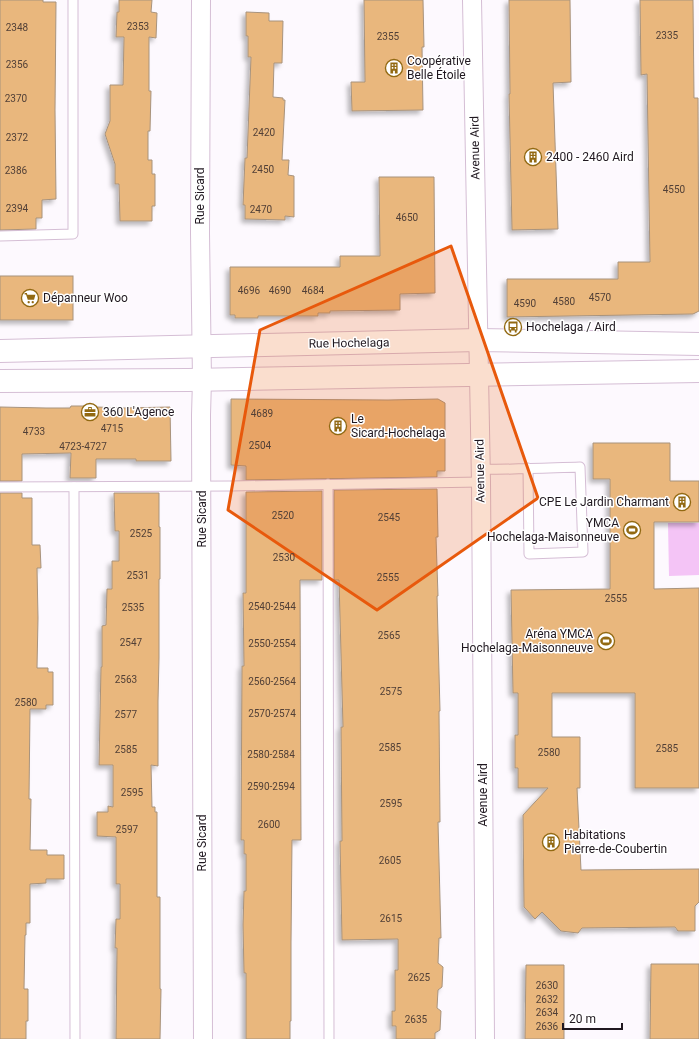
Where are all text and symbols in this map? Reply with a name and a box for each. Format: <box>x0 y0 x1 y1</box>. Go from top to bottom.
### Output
house number: 2353 <box>127 21 149 32</box>
house number: 2348 <box>6 22 29 33</box>
house number: 2335 <box>656 30 679 41</box>
house number: 2355 <box>377 31 400 42</box>
place label: Coopérative Belle Étoile <box>407 54 471 82</box>
building icon: Coopérative Belle Étoile <box>384 58 404 78</box>
house number: 2356 <box>6 59 29 70</box>
house number: 2370 <box>5 93 28 104</box>
street label: Avenue Aird <box>467 116 483 180</box>
house number: 2420 <box>253 127 276 138</box>
house number: 2372 <box>6 132 29 143</box>
building icon: 2400 - 2460 Aird <box>523 147 543 167</box>
place label: 2400 - 2460 Aird <box>546 150 634 164</box>
house number: 2450 <box>252 164 275 175</box>
house number: 2386 <box>5 165 28 176</box>
street label: Rue Sicard <box>193 168 207 224</box>
house number: 4550 <box>663 184 686 195</box>
house number: 2394 <box>6 203 29 214</box>
house number: 2470 <box>250 204 273 215</box>
house number: 4650 <box>396 212 419 223</box>
house number: 4696 <box>238 285 261 296</box>
house number: 4690 <box>269 285 292 296</box>
house number: 4684 <box>302 285 325 296</box>
supermarket icon: Dépanneur Woo <box>20 288 40 308</box>
place label: Dépanneur Woo <box>43 291 128 305</box>
house number: 4570 <box>589 292 612 303</box>
house number: 4580 <box>553 296 576 307</box>
house number: 4590 <box>514 298 537 309</box>
bus stop icon: Hochelaga / Aird <box>503 317 523 337</box>
place label: Hochelaga / Aird <box>526 320 616 334</box>
street label: Rue Hochelaga <box>309 335 389 351</box>
office icon: 360 L'Agence <box>80 402 100 422</box>
place label: 360 L'Agence <box>103 405 174 419</box>
house number: 4689 <box>251 408 273 419</box>
place label: Le Sicard-Hochelaga <box>351 412 445 440</box>
building icon: Le Sicard-Hochelaga <box>328 416 348 436</box>
house number: 4715 <box>101 423 124 434</box>
house number: 4733 <box>23 426 45 437</box>
street label: Avenue Aird <box>472 439 488 503</box>
house number: 2504 <box>249 440 272 451</box>
house number: 4723-4727 <box>59 441 107 452</box>
street label: Rue Sicard <box>195 491 209 547</box>
building icon: CPE Le Jardin Charmant <box>672 492 692 512</box>
place label: CPE Le Jardin Charmant <box>539 495 669 509</box>
house number: 2520 <box>272 510 295 521</box>
house number: 2545 <box>378 512 401 523</box>
place label: YMCA Hochelaga-Maisonneuve <box>487 516 619 544</box>
sports icon: YMCA Hochelaga-Maisonneuve <box>622 520 642 540</box>
house number: 2525 <box>130 528 153 539</box>
house number: 2530 <box>273 552 296 563</box>
house number: 2531 <box>127 570 149 581</box>
house number: 2555 <box>377 572 400 583</box>
house number: 2555 <box>605 593 628 604</box>
house number: 2540-2544 <box>248 601 296 612</box>
house number: 2535 <box>122 602 145 613</box>
place label: Aréna YMCA Hochelaga-Maisonneuve <box>461 627 593 655</box>
house number: 2565 <box>378 630 401 641</box>
sports icon: Aréna YMCA Hochelaga-Maisonneuve <box>596 631 616 651</box>
house number: 2547 <box>120 637 143 648</box>
house number: 2550-2554 <box>248 638 296 649</box>
house number: 2563 <box>115 674 137 685</box>
house number: 2560-2564 <box>248 676 296 687</box>
house number: 2575 <box>380 686 403 697</box>
house number: 2580 <box>15 697 38 708</box>
house number: 2570-2574 <box>248 708 296 719</box>
house number: 2577 <box>115 709 138 720</box>
house number: 2585 <box>379 742 402 753</box>
house number: 2585 <box>656 743 679 754</box>
house number: 2585 <box>115 744 138 755</box>
house number: 2580 <box>538 747 561 758</box>
house number: 2580-2584 <box>247 749 295 760</box>
street label: Avenue Aird <box>476 763 490 827</box>
house number: 2590-2594 <box>247 781 295 792</box>
house number: 2595 <box>121 787 144 798</box>
house number: 2595 <box>380 798 403 809</box>
street label: Rue Sicard <box>195 815 209 871</box>
house number: 2600 <box>258 819 281 830</box>
house number: 2597 <box>116 824 139 835</box>
place label: Habitations Pierre-de-Coubertin <box>564 828 667 856</box>
building icon: Habitations Pierre-de-Coubertin <box>541 832 561 852</box>
house number: 2605 <box>379 855 402 866</box>
house number: 2615 <box>380 913 403 924</box>
house number: 2625 <box>408 972 431 983</box>
house number: 2630 <box>536 980 559 991</box>
house number: 2632 <box>536 994 559 1005</box>
scale bar <box>563 1005 622 1031</box>
house number: 2634 <box>536 1007 559 1018</box>
text: 20 m <box>569 1012 596 1026</box>
house number: 2635 <box>405 1014 428 1025</box>
house number: 2636 <box>536 1021 559 1032</box>

